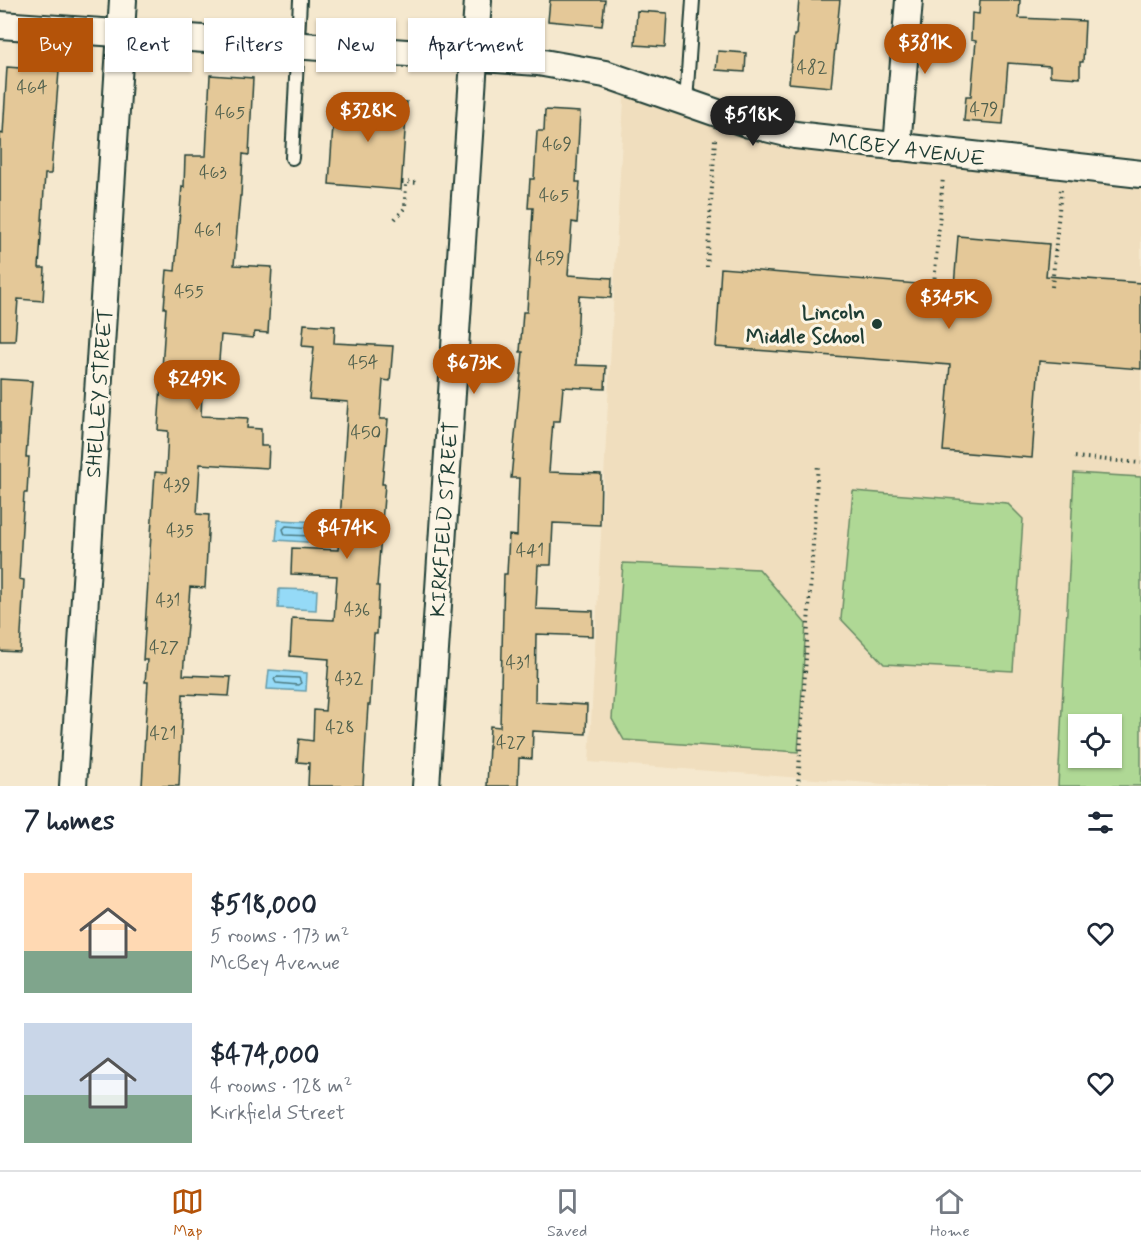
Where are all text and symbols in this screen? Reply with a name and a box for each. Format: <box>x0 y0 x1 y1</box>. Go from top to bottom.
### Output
chip: Buy <box>18 18 93 72</box>
chip: Rent <box>105 18 192 72</box>
chip: Filters <box>204 18 304 72</box>
chip: New <box>316 18 396 72</box>
chip: Apartment <box>408 18 545 72</box>
pin: $381K <box>883 24 967 75</box>
text: $381K <box>898 30 952 57</box>
house number: 482 <box>796 56 828 80</box>
house number: 464 <box>16 76 48 100</box>
pin: $328K <box>326 92 410 143</box>
pin: $518K <box>711 96 795 147</box>
text: $328K <box>340 98 396 125</box>
house number: 479 <box>970 98 999 122</box>
house number: 465 <box>215 101 245 125</box>
text: $518K <box>724 102 782 129</box>
street label: MCBEY AVENUE <box>827 127 987 173</box>
house number: 469 <box>542 133 572 157</box>
house number: 463 <box>199 161 227 185</box>
house number: 465 <box>539 184 569 208</box>
house number: 461 <box>194 219 222 243</box>
house number: 459 <box>535 247 565 271</box>
pin: $345K <box>907 279 991 330</box>
house number: 455 <box>174 280 204 304</box>
text: $345K <box>920 285 978 312</box>
place label: Lincoln Middle School <box>746 299 865 351</box>
street label: SHELLEY STREET <box>80 307 120 479</box>
marker: Lincoln Middle School <box>870 317 884 331</box>
pin: $673K <box>432 344 516 395</box>
text: $673K <box>447 350 501 377</box>
house number: 454 <box>348 351 379 375</box>
pin: $249K <box>155 360 239 411</box>
text: $249K <box>168 366 226 393</box>
street label: KIRKFIELD STREET <box>424 420 466 618</box>
house number: 450 <box>351 421 381 445</box>
house number: 439 <box>163 474 191 498</box>
pin: $474K <box>305 509 389 560</box>
text: $474K <box>317 515 377 542</box>
house number: 435 <box>166 519 194 543</box>
house number: 441 <box>516 539 544 563</box>
house number: 431 <box>155 589 181 613</box>
house number: 436 <box>344 598 370 622</box>
house number: 427 <box>149 636 179 660</box>
house number: 431 <box>505 651 531 675</box>
house number: 432 <box>335 667 364 691</box>
map controls <box>1068 714 1122 768</box>
button: locate <box>1068 714 1122 768</box>
house number: 428 <box>325 716 355 740</box>
house number: 421 <box>150 722 176 746</box>
house number: 427 <box>496 731 526 755</box>
text: 7 homes <box>24 805 115 839</box>
icon: filters <box>1084 806 1117 839</box>
text: $518,000 <box>210 889 317 923</box>
icon: home <box>72 897 144 969</box>
icon: heart <box>1084 917 1117 950</box>
text: 5 rooms · 173 m² <box>210 923 349 950</box>
text: McBey Avenue <box>210 950 340 977</box>
text: $474,000 <box>210 1039 320 1073</box>
icon: home <box>72 1047 144 1119</box>
icon: heart <box>1084 1067 1117 1100</box>
text: 4 rooms · 128 m² <box>210 1073 352 1100</box>
text: Kirkfield Street <box>210 1100 345 1127</box>
tab: Map <box>171 1185 204 1242</box>
tab: Saved <box>547 1185 587 1242</box>
tab: Home <box>930 1185 970 1242</box>

